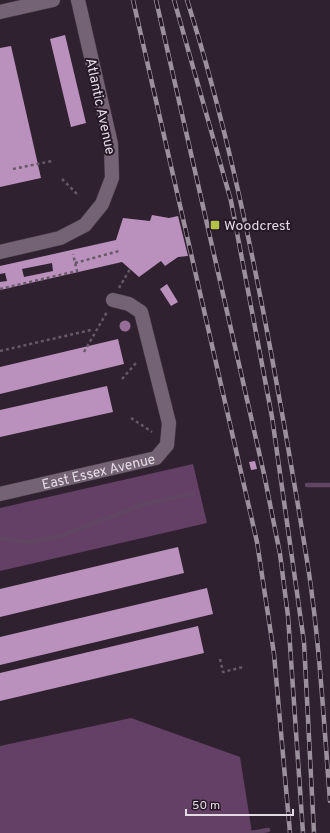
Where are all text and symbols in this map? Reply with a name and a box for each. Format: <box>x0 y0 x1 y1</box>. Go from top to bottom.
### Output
street label: Atlantic Avenue <box>81 56 118 156</box>
place label: Woodcrest <box>224 218 291 235</box>
marker: Woodcrest <box>209 219 221 231</box>
street label: East Essex Avenue <box>40 451 157 494</box>
scale bar <box>186 791 293 817</box>
text: 50 m <box>192 798 220 814</box>

